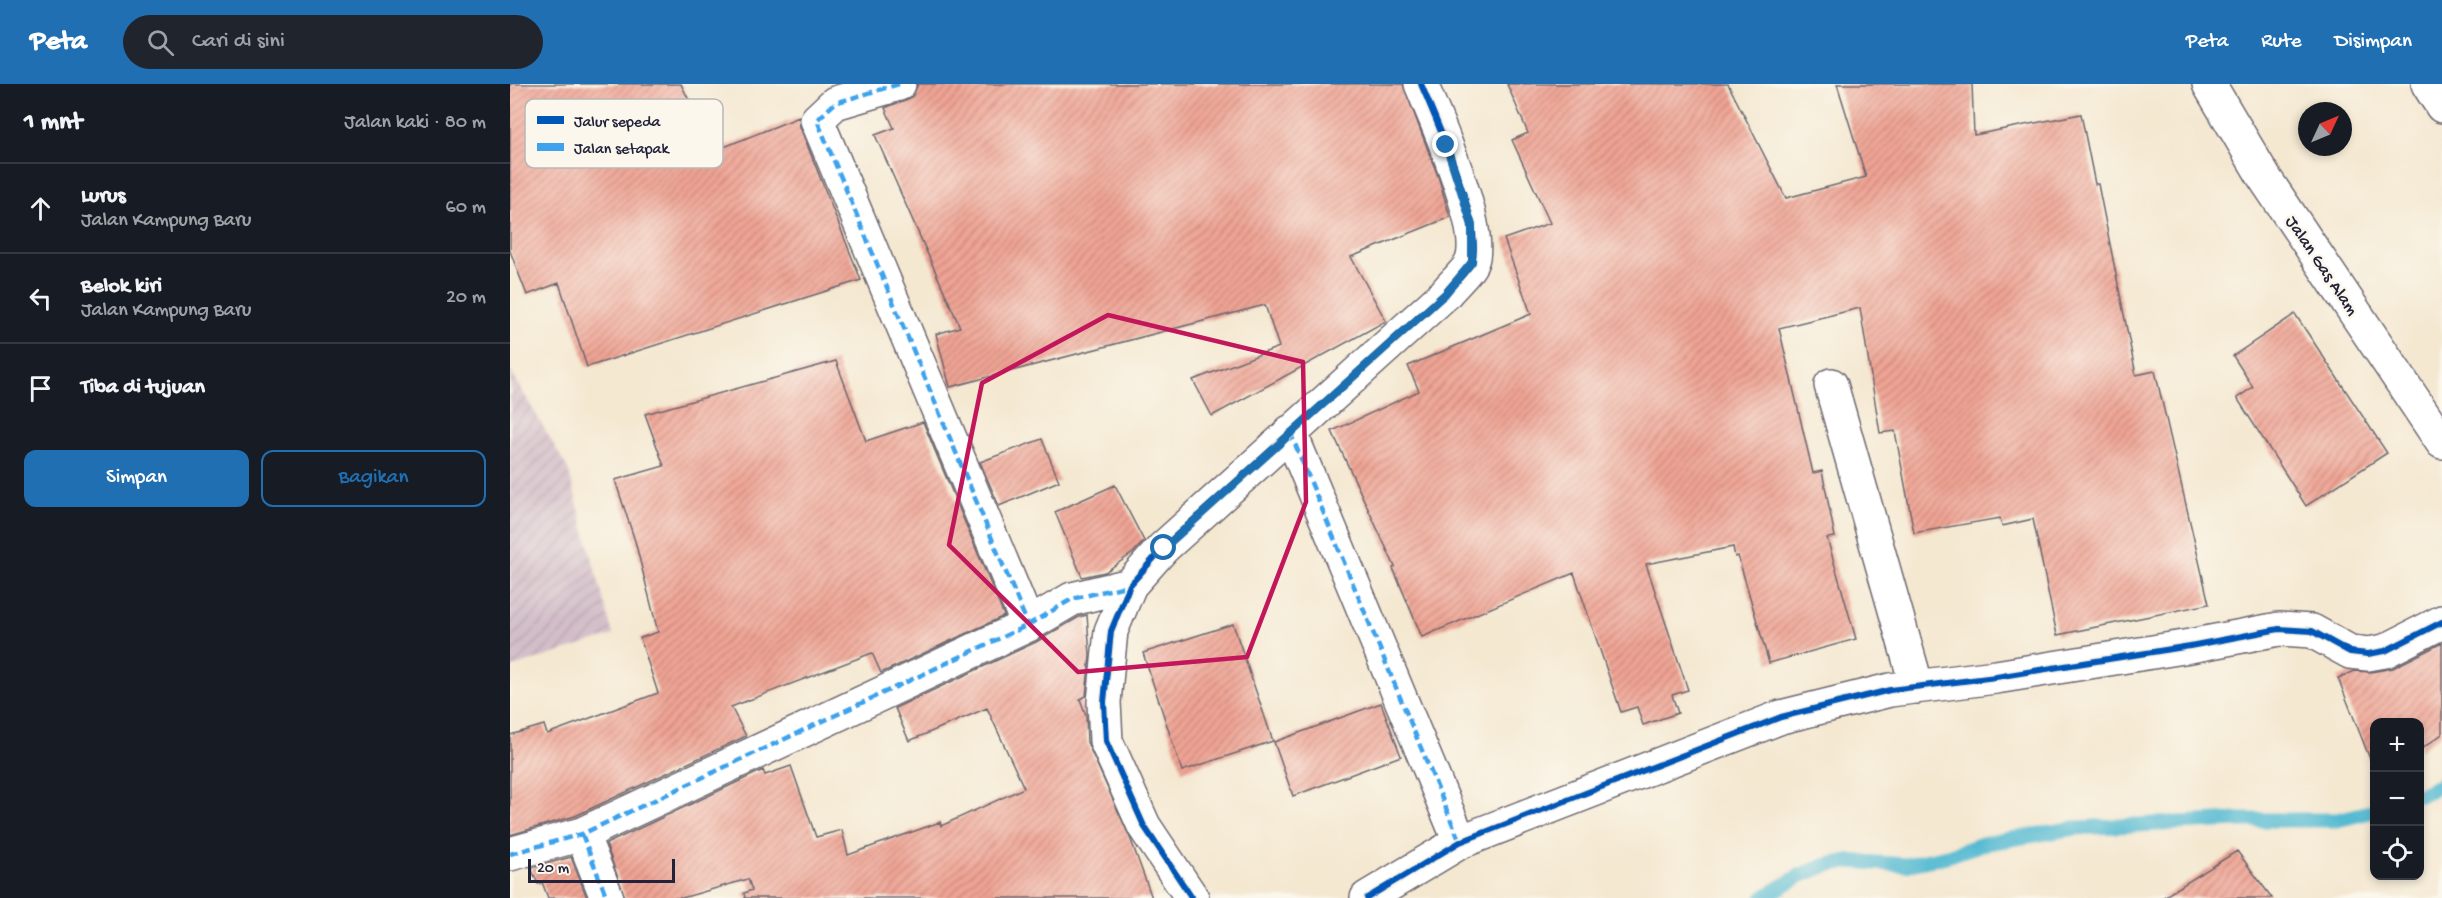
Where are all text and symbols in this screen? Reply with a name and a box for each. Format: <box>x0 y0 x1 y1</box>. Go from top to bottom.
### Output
search box <box>123 15 543 69</box>
text: Peta <box>30 26 87 59</box>
icon: search <box>144 26 177 59</box>
text: Cari di sini <box>192 29 285 55</box>
text: Peta <box>2186 30 2228 55</box>
text: Rute <box>2261 30 2302 55</box>
text: Disimpan <box>2335 30 2412 55</box>
legend <box>525 99 723 168</box>
north arrow <box>2298 102 2352 156</box>
text: 1 mnt <box>24 108 82 139</box>
text: Jalan kaki · 80 m <box>344 112 486 135</box>
text: Jalur sepeda <box>574 114 662 133</box>
route end <box>1432 131 1458 157</box>
text: Jalan setapak <box>574 141 670 160</box>
text: Lurus <box>81 184 126 210</box>
icon: ahead <box>24 192 57 225</box>
text: 60 m <box>446 197 486 220</box>
text: Jalan Kampung Baru <box>81 210 251 233</box>
street label: Jalan Gas Alam <box>2280 212 2362 320</box>
text: Belok kiri <box>81 274 162 300</box>
icon: left <box>24 282 57 315</box>
text: 20 m <box>446 287 486 310</box>
text: Jalan Kampung Baru <box>81 300 251 323</box>
icon: arrive <box>24 372 57 405</box>
text: Tiba di tujuan <box>81 375 205 401</box>
button: Simpan <box>24 450 249 507</box>
button: Bagikan <box>261 450 486 507</box>
route start <box>1150 534 1176 560</box>
map controls <box>2370 718 2424 880</box>
button: + <box>2370 718 2424 772</box>
button: − <box>2370 772 2424 826</box>
button: locate <box>2370 826 2424 880</box>
scale bar <box>528 856 675 884</box>
text: 20 m <box>537 860 569 879</box>

